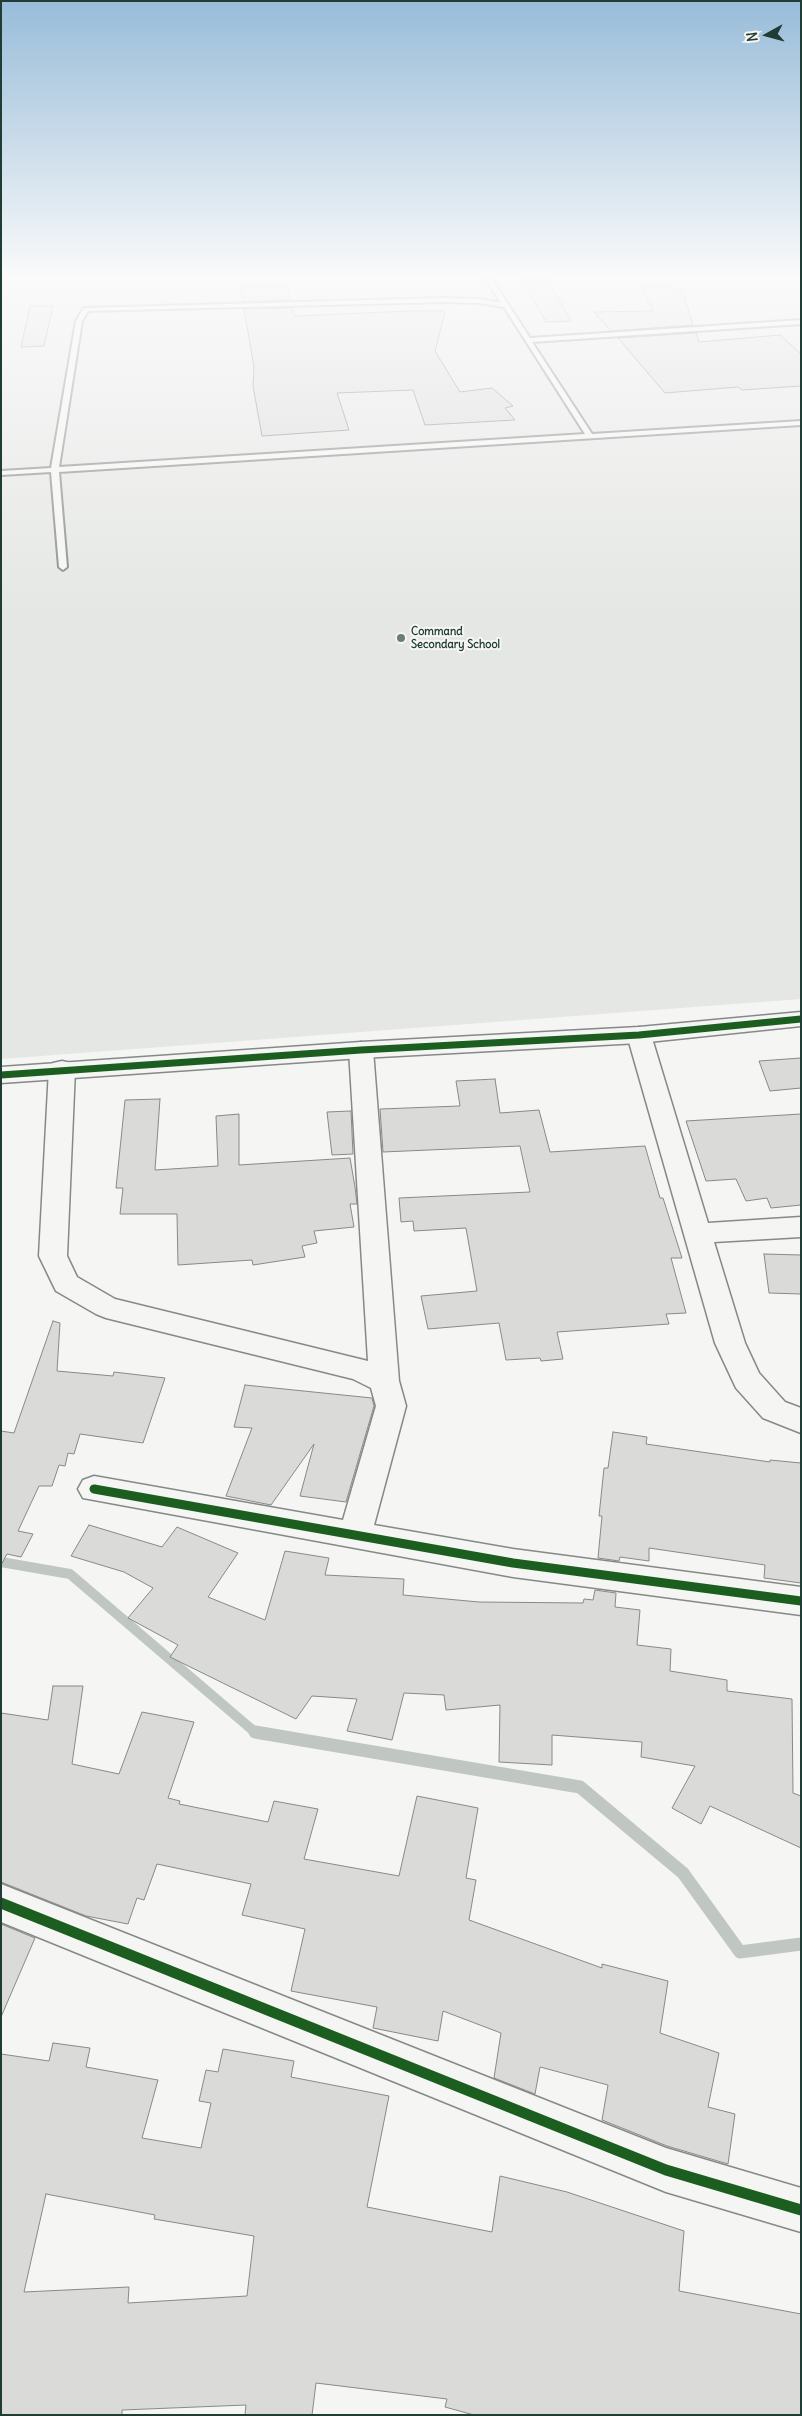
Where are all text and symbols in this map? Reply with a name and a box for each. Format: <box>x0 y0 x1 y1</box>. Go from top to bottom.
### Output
north arrow <box>742 10 792 60</box>
text: N <box>743 31 762 43</box>
place label: Command Secondary School <box>411 625 500 651</box>
marker: Command Secondary School <box>395 632 407 644</box>

